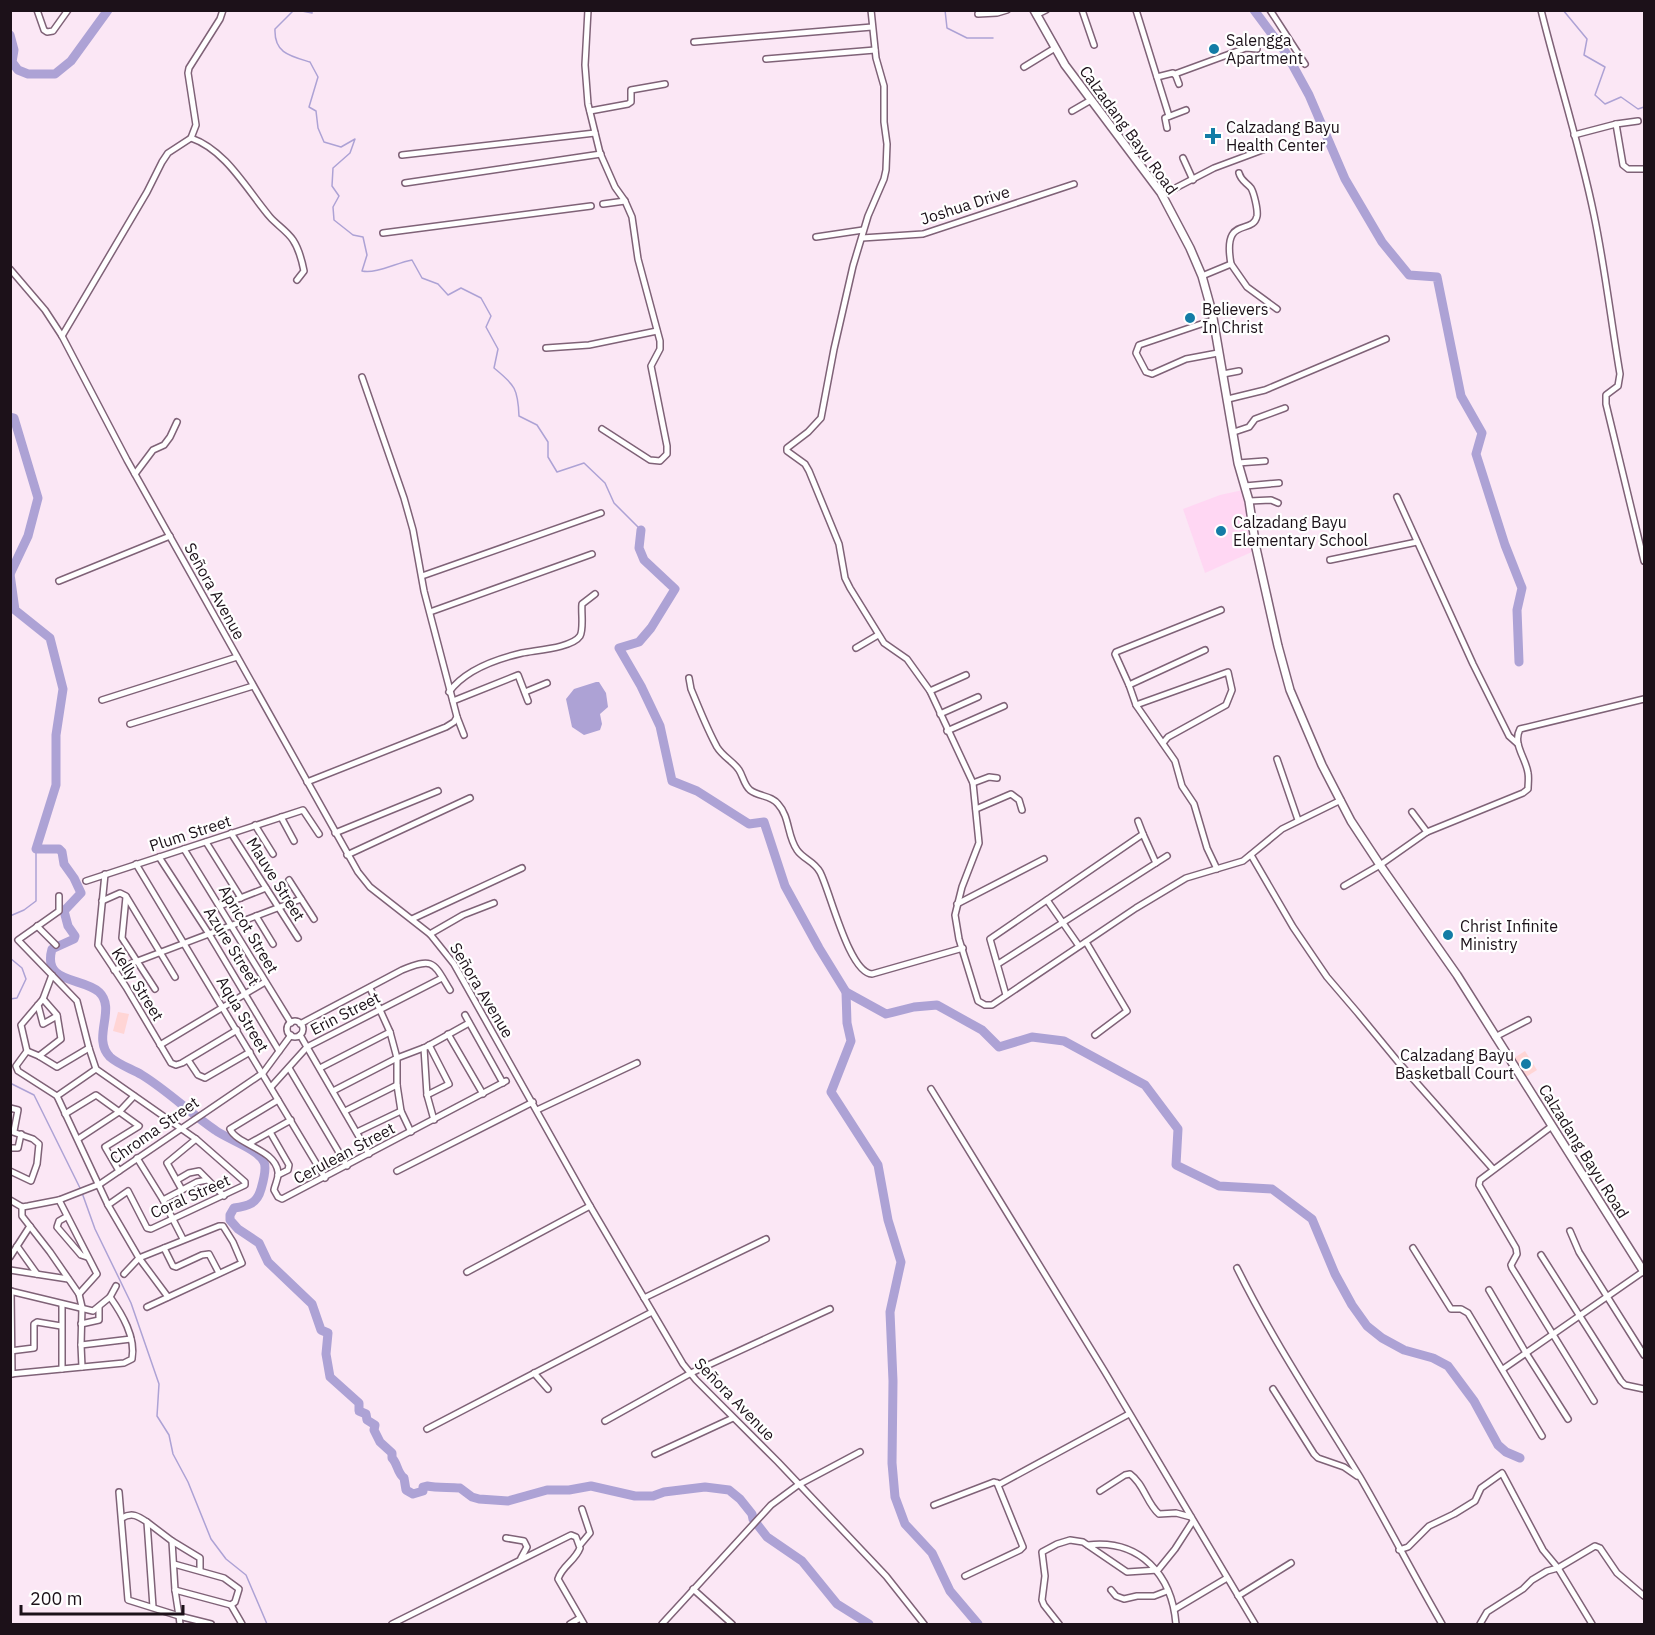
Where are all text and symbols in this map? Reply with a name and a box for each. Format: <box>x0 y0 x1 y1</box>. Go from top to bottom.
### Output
place label: Salengga Apartment <box>1226 30 1303 68</box>
marker: Salengga Apartment <box>1207 42 1221 56</box>
street label: Calzadang Bayu Road <box>1076 62 1182 198</box>
place label: Calzadang Bayu Health Center <box>1226 117 1340 155</box>
marker: Calzadang Bayu Health Center <box>1204 127 1222 145</box>
street label: Joshua Drive <box>918 181 1012 229</box>
place label: Believers In Christ <box>1202 299 1268 337</box>
marker: Believers In Christ <box>1183 311 1197 325</box>
place label: Calzadang Bayu Elementary School <box>1233 512 1368 550</box>
marker: Calzadang Bayu Elementary School <box>1214 524 1228 538</box>
street label: Señora Avenue <box>180 539 250 643</box>
street label: Plum Street <box>147 810 233 856</box>
street label: Mauve Street <box>242 833 310 925</box>
street label: Apricot Street <box>215 881 283 977</box>
street label: Azure Street <box>200 903 264 989</box>
place label: Christ Infinite Ministry <box>1460 916 1558 954</box>
marker: Christ Infinite Ministry <box>1441 928 1455 942</box>
street label: Señora Avenue <box>446 939 518 1041</box>
street label: Kelly Street <box>108 944 168 1024</box>
street label: Aqua Street <box>213 972 273 1056</box>
street label: Erin Street <box>307 987 383 1039</box>
place label: Calzadang Bayu Basketball Court <box>1395 1045 1514 1083</box>
marker: Calzadang Bayu Basketball Court <box>1519 1057 1533 1071</box>
street label: Calzadang Bayu Road <box>1535 1080 1633 1222</box>
street label: Chroma Street <box>106 1092 202 1168</box>
street label: Cerulean Street <box>290 1118 398 1188</box>
street label: Coral Street <box>147 1170 233 1222</box>
street label: Señora Avenue <box>690 1353 780 1445</box>
scale bar <box>21 1578 183 1616</box>
text: 200 m <box>30 1587 82 1610</box>

